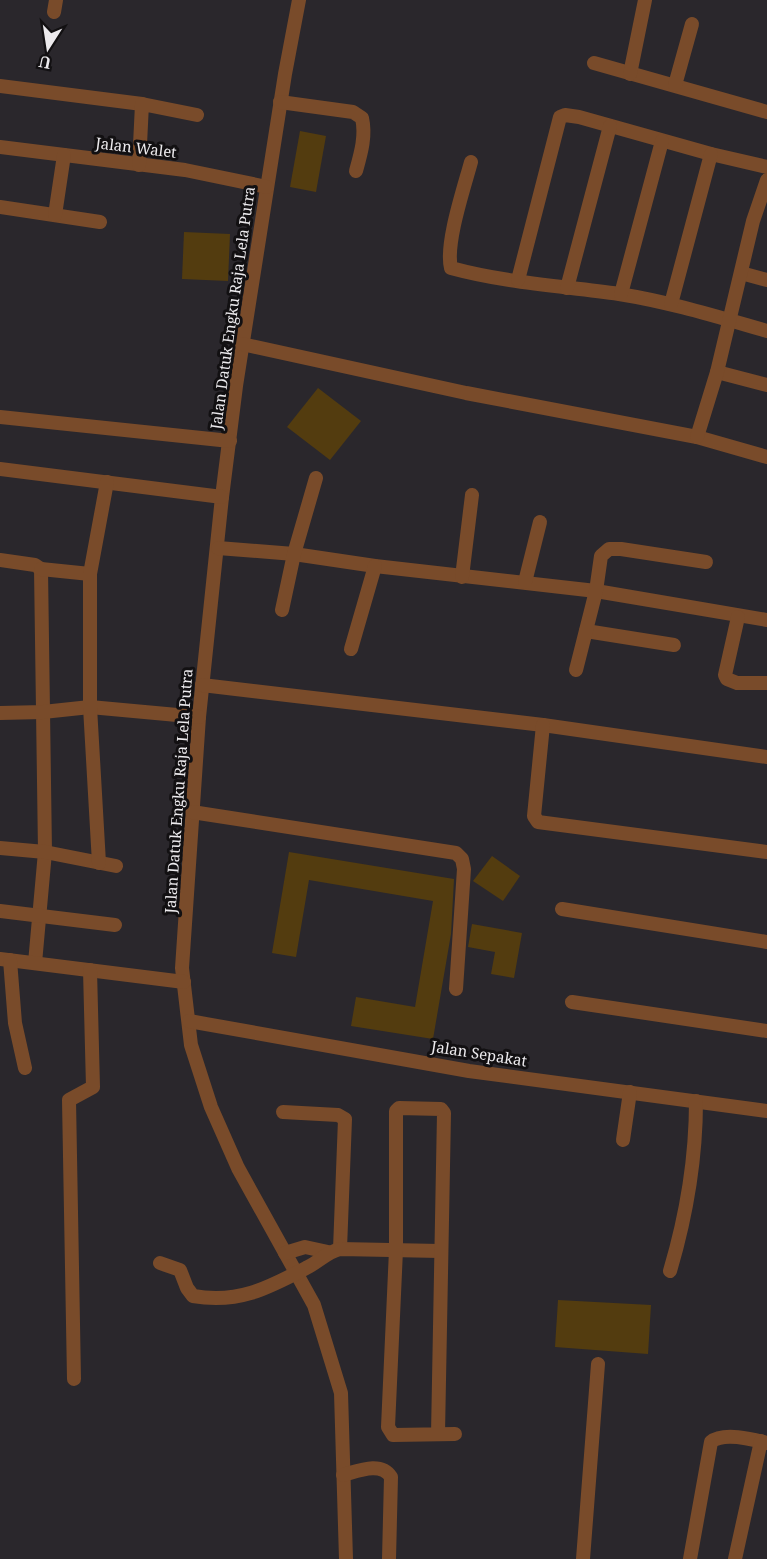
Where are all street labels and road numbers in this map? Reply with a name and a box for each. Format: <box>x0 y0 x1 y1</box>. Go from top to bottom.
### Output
street label: Jalan Walet <box>93 132 178 162</box>
street label: Jalan Datuk Engku Raja Lela Putra <box>205 185 259 432</box>
street label: Jalan Datuk Engku Raja Lela Putra <box>159 668 197 915</box>
street label: Jalan Sepakat <box>429 1035 529 1070</box>

